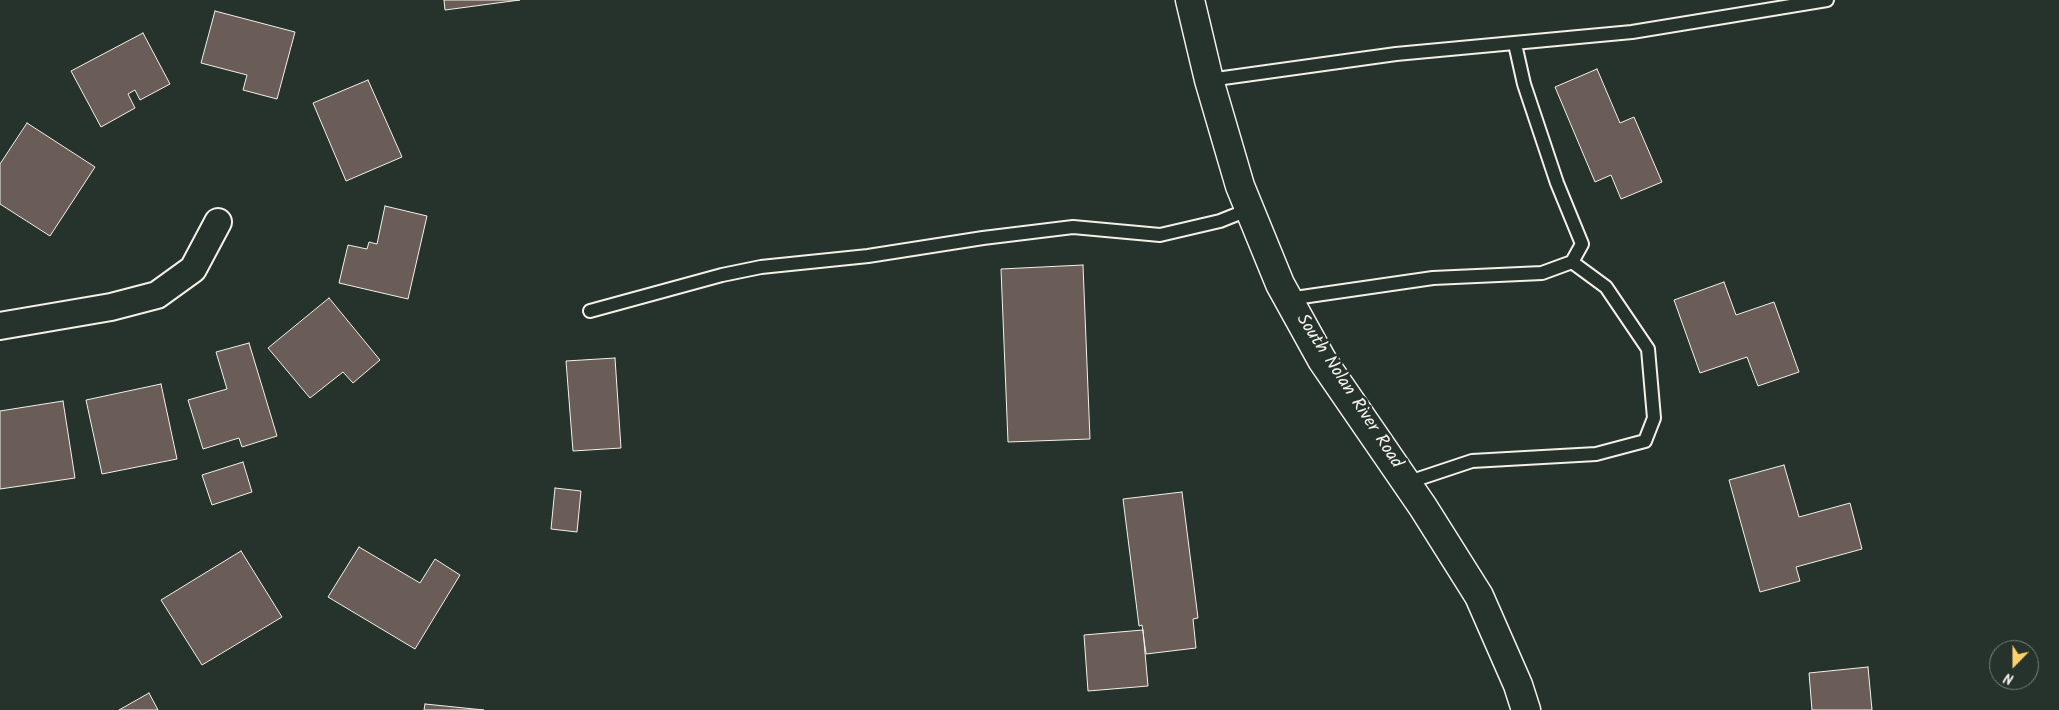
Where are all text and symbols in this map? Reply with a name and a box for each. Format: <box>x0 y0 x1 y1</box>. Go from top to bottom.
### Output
street label: South Nolan River Road <box>1290 311 1406 473</box>
north arrow <box>1989 640 2039 690</box>
text: N <box>2001 666 2017 690</box>

